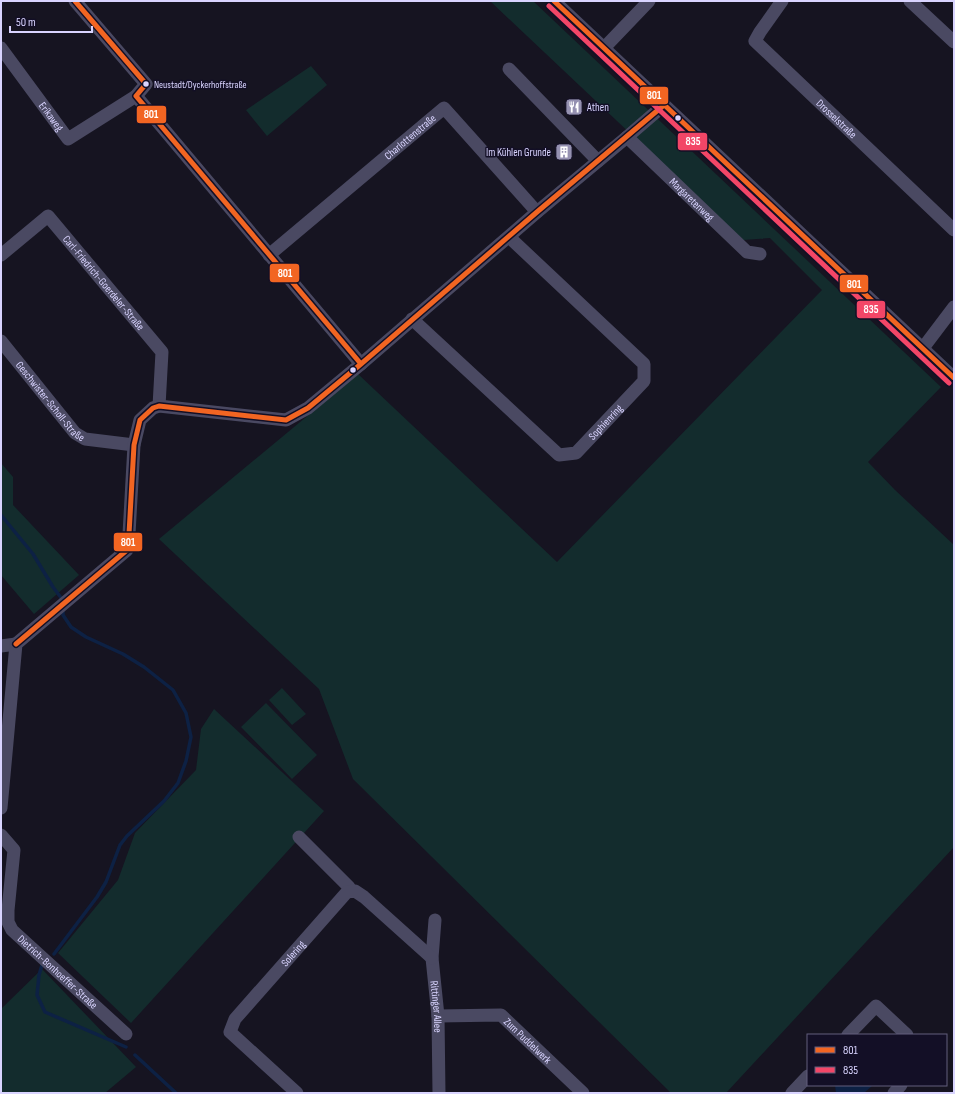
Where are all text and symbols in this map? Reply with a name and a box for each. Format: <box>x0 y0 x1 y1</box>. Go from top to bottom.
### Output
scale bar <box>10 8 92 34</box>
text: 50 m <box>16 15 36 30</box>
marker: Neustadt/Dyckerhoffstraße <box>141 79 151 89</box>
place label: Neustadt/Dyckerhoffstraße <box>154 79 247 91</box>
line badge: 801 <box>639 86 669 105</box>
text: 801 <box>647 89 662 102</box>
restaurant icon: Athen <box>564 97 584 117</box>
street label: Drosselstraße <box>813 97 859 141</box>
street label: Erikaweg <box>36 100 66 134</box>
place label: Athen <box>586 101 609 114</box>
line badge: 801 <box>136 105 167 124</box>
text: 801 <box>144 108 159 121</box>
street label: Charlottenstraße <box>382 112 439 162</box>
unlabelled marker <box>673 113 683 123</box>
line badge: 835 <box>677 132 708 151</box>
text: 835 <box>686 135 701 148</box>
building icon: Im Kühlen Grunde <box>554 142 574 162</box>
place label: Im Kühlen Grunde <box>486 146 551 159</box>
street label: Margaretenweg <box>667 175 717 224</box>
street label: Carl-Friedrich-Goerdeler-Straße <box>60 233 147 333</box>
line badge: 801 <box>269 263 300 283</box>
text: 801 <box>278 267 293 280</box>
line badge: 801 <box>839 274 869 293</box>
text: 801 <box>847 278 862 291</box>
line badge: 835 <box>856 300 886 319</box>
text: 835 <box>864 303 879 316</box>
street label: Geschwister-Scholl-Straße <box>13 359 87 444</box>
unlabelled marker <box>348 365 358 375</box>
street label: Sophienring <box>586 401 626 443</box>
line badge: 801 <box>113 532 143 552</box>
text: 801 <box>121 536 136 549</box>
street label: Dietrich-Bonhoeffer-Straße <box>15 932 100 1012</box>
street label: Solering <box>278 938 308 969</box>
street label: Rittinger Allee <box>427 980 444 1033</box>
street label: Zum Puddelwerk <box>501 1015 555 1067</box>
legend <box>807 1034 947 1086</box>
text: 801 <box>843 1043 859 1058</box>
text: 835 <box>843 1063 858 1078</box>

